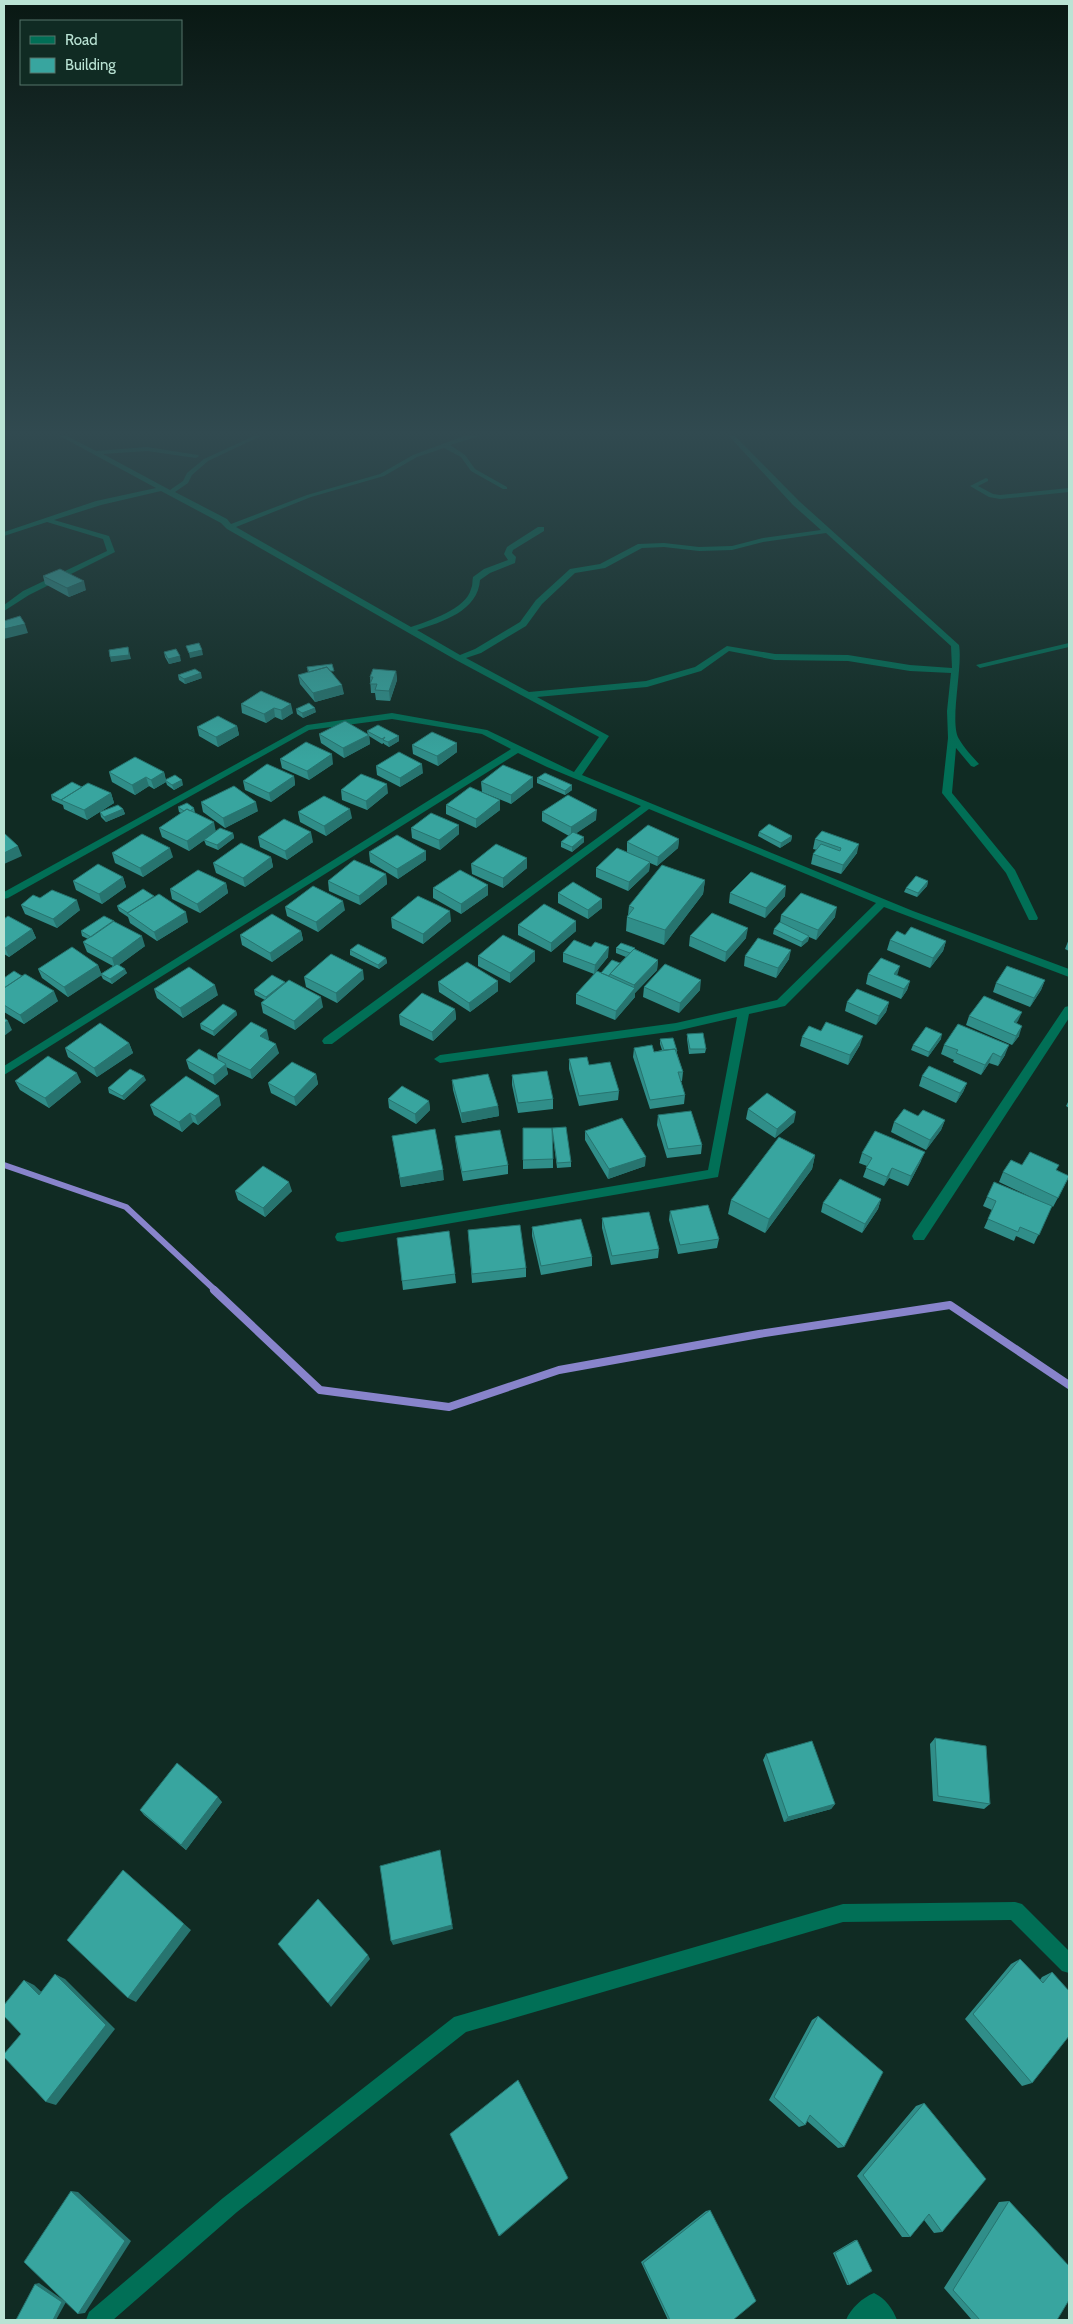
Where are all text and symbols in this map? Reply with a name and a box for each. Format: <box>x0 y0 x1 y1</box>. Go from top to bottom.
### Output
legend <box>20 20 182 85</box>
text: Road <box>65 31 98 49</box>
text: Building <box>65 56 116 74</box>

